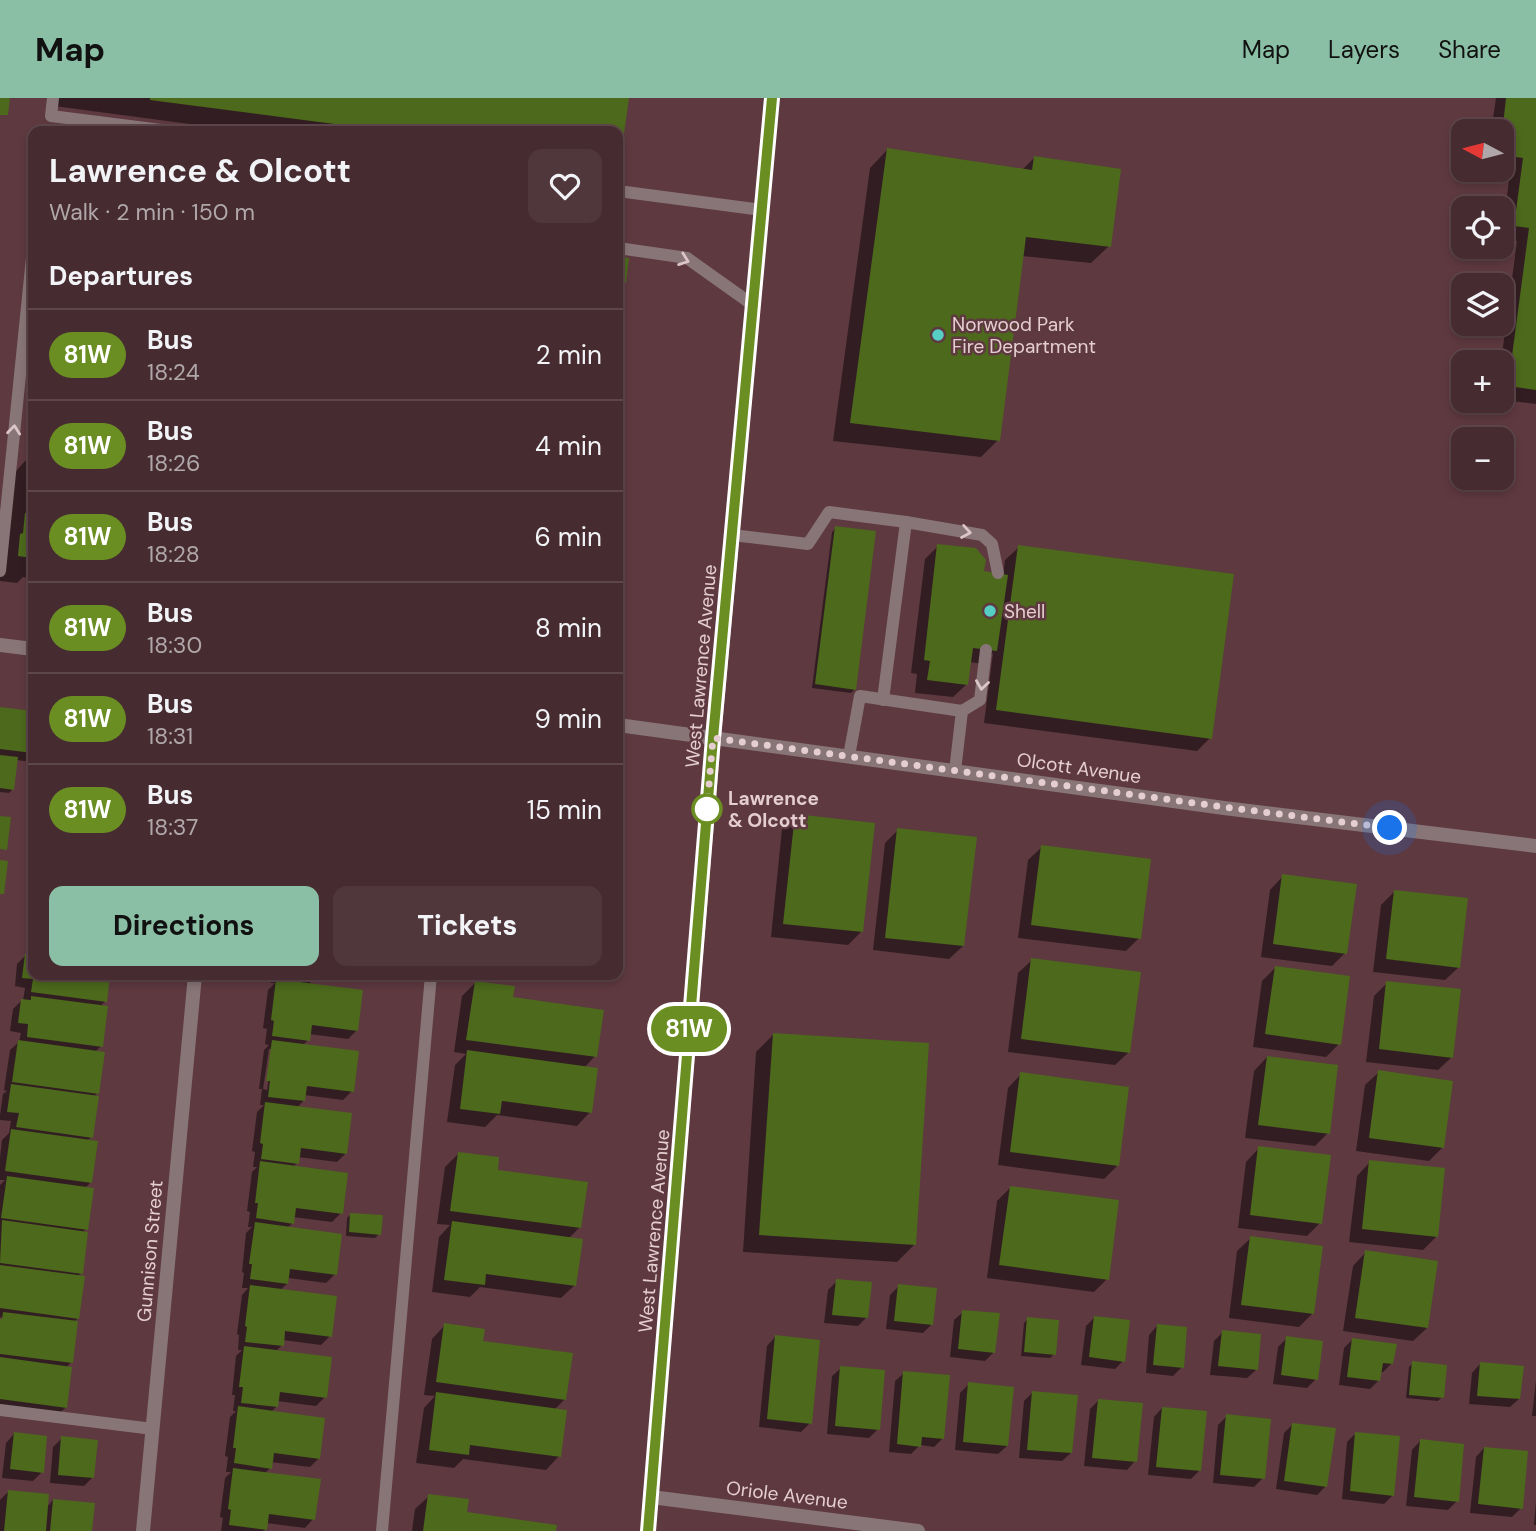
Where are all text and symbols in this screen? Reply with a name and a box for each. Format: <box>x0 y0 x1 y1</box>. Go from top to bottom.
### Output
text: Map <box>35 28 105 71</box>
text: Map <box>1242 34 1290 65</box>
text: Layers <box>1328 34 1400 65</box>
text: Share <box>1438 34 1501 65</box>
north arrow <box>1451 119 1514 182</box>
map controls <box>1451 119 1514 490</box>
text: Lawrence & Olcott <box>49 149 351 192</box>
button: heart <box>528 149 602 223</box>
button: locate <box>1451 196 1514 259</box>
text: Walk · 2 min · 150 m <box>49 197 255 227</box>
one-way arrow <box>678 252 690 266</box>
text: Departures <box>49 259 193 293</box>
button: layers <box>1451 273 1514 336</box>
place label: Norwood Park Fire Department <box>952 312 1096 359</box>
text: Bus <box>147 323 193 357</box>
marker: Norwood Park Fire Department <box>930 327 946 343</box>
text: 2 min <box>536 338 602 372</box>
text: 81W <box>64 339 111 370</box>
button: + <box>1451 350 1514 413</box>
text: 18:24 <box>147 357 200 387</box>
text: Bus <box>147 414 193 448</box>
one-way arrow <box>7 425 22 436</box>
button: − <box>1451 427 1514 490</box>
text: 4 min <box>535 429 602 463</box>
text: 81W <box>64 430 111 461</box>
text: 18:26 <box>147 448 201 478</box>
text: Bus <box>147 505 193 539</box>
text: 6 min <box>534 520 602 554</box>
text: 81W <box>64 521 111 552</box>
one-way arrow <box>960 524 971 539</box>
text: 18:28 <box>147 539 200 569</box>
street label: West Lawrence Avenue <box>680 563 722 769</box>
text: Bus <box>147 596 193 630</box>
place label: Shell <box>1004 599 1045 624</box>
marker: Shell <box>982 603 998 619</box>
text: 8 min <box>535 611 602 645</box>
text: 81W <box>64 612 111 643</box>
text: 18:30 <box>147 630 202 660</box>
one-way arrow <box>974 679 989 691</box>
text: Bus <box>147 687 193 721</box>
text: 9 min <box>534 702 602 736</box>
text: 81W <box>64 703 111 734</box>
text: 18:31 <box>147 721 193 751</box>
street label: Olcott Avenue <box>1015 747 1143 789</box>
text: Bus <box>147 778 193 812</box>
place label: Lawrence & Olcott <box>728 786 819 833</box>
text: 15 min <box>527 793 602 827</box>
text: 81W <box>64 794 111 825</box>
marker: Lawrence & Olcott <box>692 794 722 824</box>
your location <box>1372 810 1407 845</box>
text: 18:37 <box>147 812 198 842</box>
button: Directions <box>49 886 319 966</box>
button: Tickets <box>333 886 602 966</box>
line badge: 81W <box>649 1006 729 1052</box>
text: 81W <box>665 1013 713 1044</box>
street label: West Lawrence Avenue <box>633 1128 675 1334</box>
street label: Gunnison Street <box>131 1179 169 1323</box>
street label: Oriole Avenue <box>725 1475 849 1515</box>

